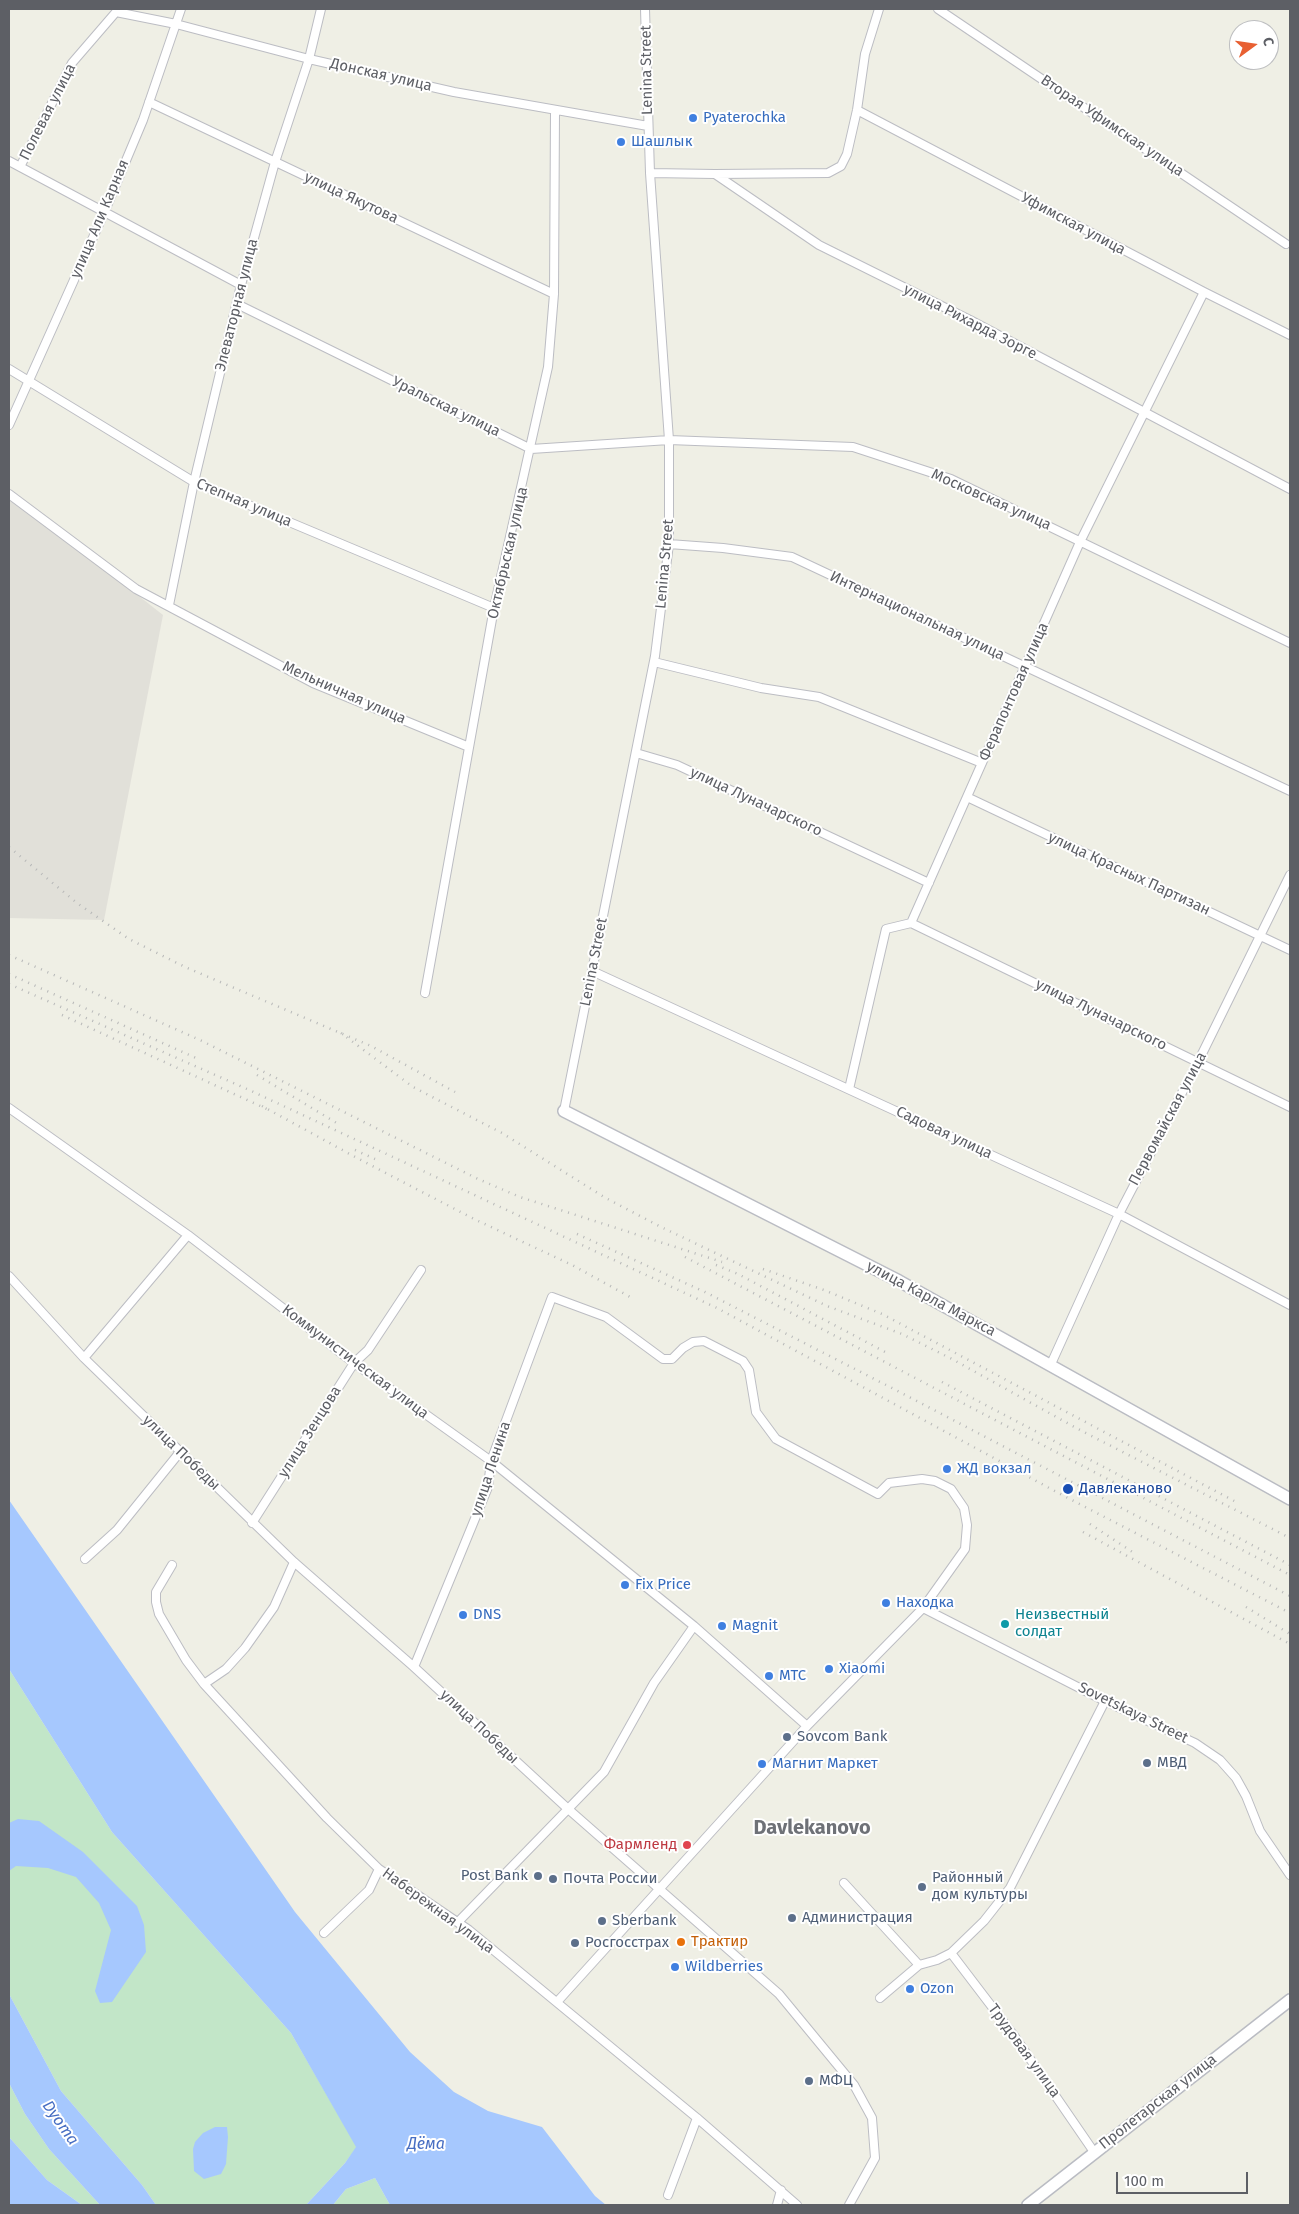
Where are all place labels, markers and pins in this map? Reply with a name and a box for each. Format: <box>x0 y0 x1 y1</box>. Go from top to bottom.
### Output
place label: Pyaterochka <box>703 109 786 127</box>
marker: Pyaterochka <box>687 112 699 124</box>
place label: Шашлык <box>631 133 692 151</box>
marker: Шашлык <box>615 136 627 148</box>
place label: ЖД вокзал <box>957 1460 1032 1478</box>
marker: ЖД вокзал <box>941 1463 953 1475</box>
place label: Давлеканово <box>1079 1480 1172 1498</box>
marker: Давлеканово <box>1061 1482 1075 1496</box>
place label: Fix Price <box>635 1576 691 1594</box>
marker: Fix Price <box>619 1579 631 1591</box>
place label: Находка <box>896 1594 954 1612</box>
marker: Находка <box>880 1597 892 1609</box>
place label: DNS <box>473 1606 501 1624</box>
place label: Неизвестный солдат <box>1015 1606 1109 1641</box>
marker: DNS <box>457 1609 469 1621</box>
place label: Magnit <box>732 1617 778 1635</box>
marker: Неизвестный солдат <box>999 1618 1011 1630</box>
marker: Magnit <box>716 1620 728 1632</box>
place label: Xiaomi <box>839 1660 885 1678</box>
marker: Xiaomi <box>823 1663 835 1675</box>
place label: МТС <box>779 1667 806 1685</box>
marker: МТС <box>763 1670 775 1682</box>
place label: Sovcom Bank <box>797 1728 887 1746</box>
marker: Sovcom Bank <box>781 1731 793 1743</box>
place label: МВД <box>1157 1754 1187 1772</box>
place label: Магнит Маркет <box>772 1755 878 1773</box>
marker: МВД <box>1141 1757 1153 1769</box>
marker: Магнит Маркет <box>756 1758 768 1770</box>
place label: Фармленд <box>604 1836 677 1854</box>
marker: Фармленд <box>681 1839 693 1851</box>
place label: Post Bank <box>461 1867 528 1885</box>
place label: Районный дом культуры <box>932 1869 1028 1904</box>
marker: Post Bank <box>532 1870 544 1882</box>
place label: Почта России <box>563 1870 658 1888</box>
marker: Почта России <box>547 1873 559 1885</box>
marker: Районный дом культуры <box>916 1881 928 1893</box>
place label: Администрация <box>802 1909 913 1927</box>
place label: Sberbank <box>612 1912 676 1930</box>
marker: Администрация <box>786 1912 798 1924</box>
marker: Sberbank <box>596 1915 608 1927</box>
place label: Трактир <box>691 1933 748 1951</box>
place label: Росгосстрах <box>585 1934 669 1952</box>
marker: Трактир <box>675 1936 687 1948</box>
marker: Росгосстрах <box>569 1937 581 1949</box>
place label: Wildberries <box>685 1958 763 1976</box>
marker: Wildberries <box>669 1961 681 1973</box>
place label: Ozon <box>920 1980 954 1998</box>
marker: Ozon <box>904 1983 916 1995</box>
place label: МФЦ <box>819 2072 853 2090</box>
marker: МФЦ <box>803 2075 815 2087</box>

